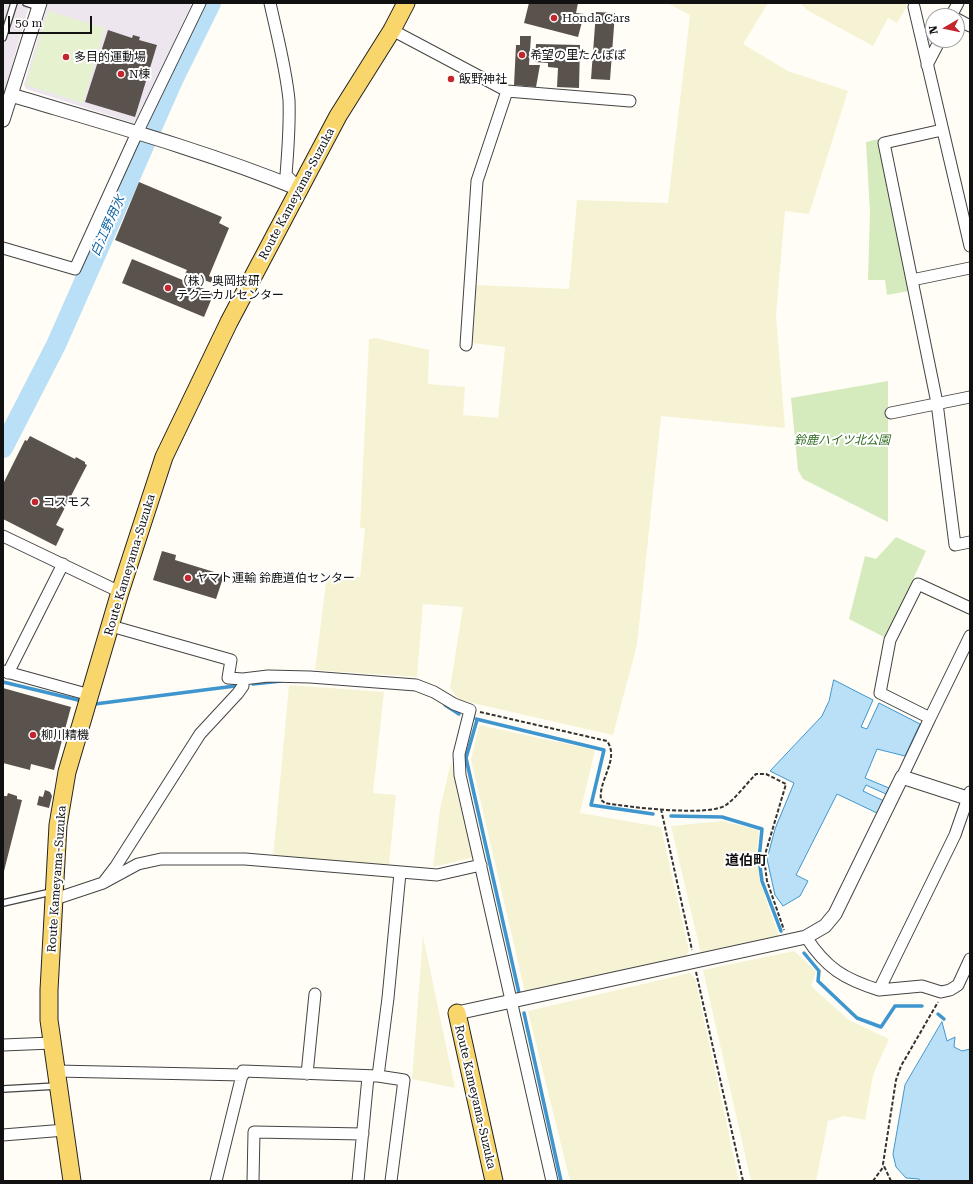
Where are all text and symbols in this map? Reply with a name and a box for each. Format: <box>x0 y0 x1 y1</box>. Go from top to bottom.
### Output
scale bar <box>10 8 94 34</box>
north arrow <box>925 8 965 48</box>
place label: Honda Cars <box>562 11 630 25</box>
marker: Honda Cars <box>549 13 559 23</box>
text: 50 m <box>15 16 42 30</box>
text: N <box>927 25 941 35</box>
place label: 希望の里たんぽぽ <box>530 48 626 62</box>
place label: 多目的運動場 <box>74 50 146 64</box>
marker: 希望の里たんぽぽ <box>517 50 527 60</box>
marker: 多目的運動場 <box>61 52 71 62</box>
place label: N棟 <box>129 67 151 81</box>
marker: N棟 <box>116 69 126 79</box>
place label: 飯野神社 <box>459 72 507 86</box>
marker: 飯野神社 <box>446 74 456 84</box>
street label: Route Kameyama-Suzuka <box>256 126 338 262</box>
water label: 白江野用水 <box>88 193 128 259</box>
place label: （株）奥岡技研 テクニカルセンター <box>176 274 284 302</box>
marker: （株）奥岡技研 テクニカルセンター <box>163 283 173 293</box>
park label: 鈴鹿ハイツ北公園 <box>794 433 890 447</box>
street label: Route Kameyama-Suzuka <box>102 492 158 638</box>
place label: コスモス <box>43 495 91 509</box>
marker: コスモス <box>30 497 40 507</box>
place label: ヤマト運輸 鈴鹿道伯センター <box>196 571 355 585</box>
marker: ヤマト運輸 鈴鹿道伯センター <box>183 573 193 583</box>
place label: 柳川精機 <box>41 728 89 742</box>
marker: 柳川精機 <box>28 730 38 740</box>
street label: Route Kameyama-Suzuka <box>45 805 69 953</box>
district label: 道伯町 <box>725 853 767 869</box>
street label: Route Kameyama-Suzuka <box>451 1024 499 1170</box>

